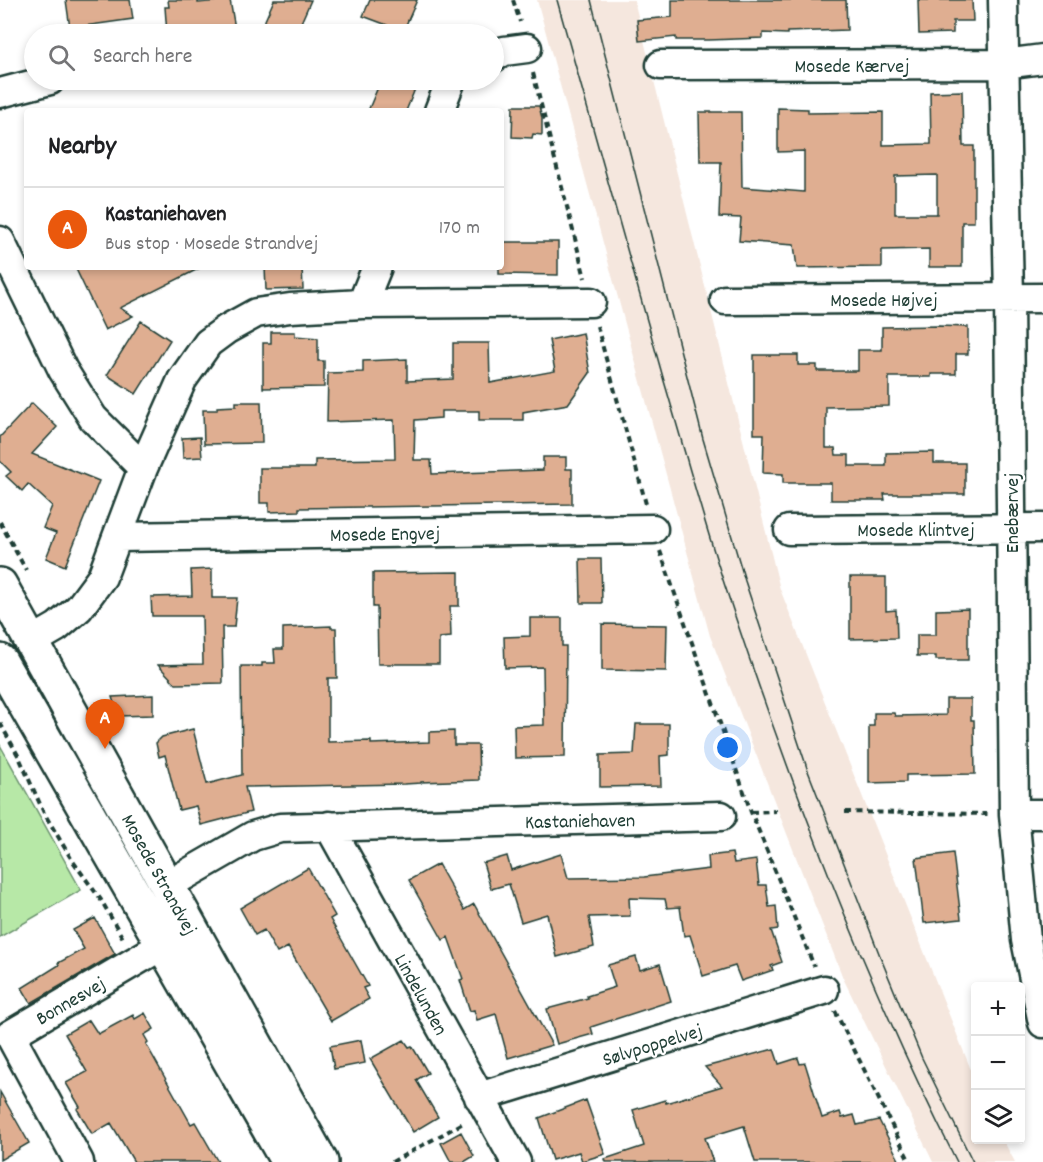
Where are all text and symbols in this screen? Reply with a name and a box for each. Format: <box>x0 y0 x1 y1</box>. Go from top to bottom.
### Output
search box <box>24 24 504 90</box>
icon: search <box>45 41 78 74</box>
text: Search here <box>93 42 192 73</box>
street label: Mosede Kærvej <box>795 54 909 82</box>
text: Nearby <box>48 129 116 166</box>
text: Kastaniehaven <box>105 200 226 231</box>
text: A <box>62 215 73 243</box>
text: 170 m <box>439 215 480 243</box>
text: Bus stop · Mosede Strandvej <box>105 231 318 259</box>
street label: Mosede Højvej <box>830 288 938 316</box>
street label: Enebærvej <box>1000 473 1028 553</box>
street label: Mosede Klintvej <box>857 518 975 546</box>
street label: Mosede Engvej <box>330 521 440 551</box>
pin: A <box>86 700 124 749</box>
your location <box>713 733 742 762</box>
street label: Kastaniehaven <box>525 808 635 838</box>
street label: Mosede Strandvej <box>113 810 202 941</box>
street label: Lindelunden <box>385 950 453 1041</box>
street label: Bonnesvej <box>31 971 112 1034</box>
map controls <box>971 982 1025 1144</box>
button: + <box>971 982 1025 1036</box>
street label: Sølvpoppelvej <box>599 1018 706 1075</box>
button: − <box>971 1036 1025 1090</box>
button: layers <box>971 1090 1025 1144</box>

